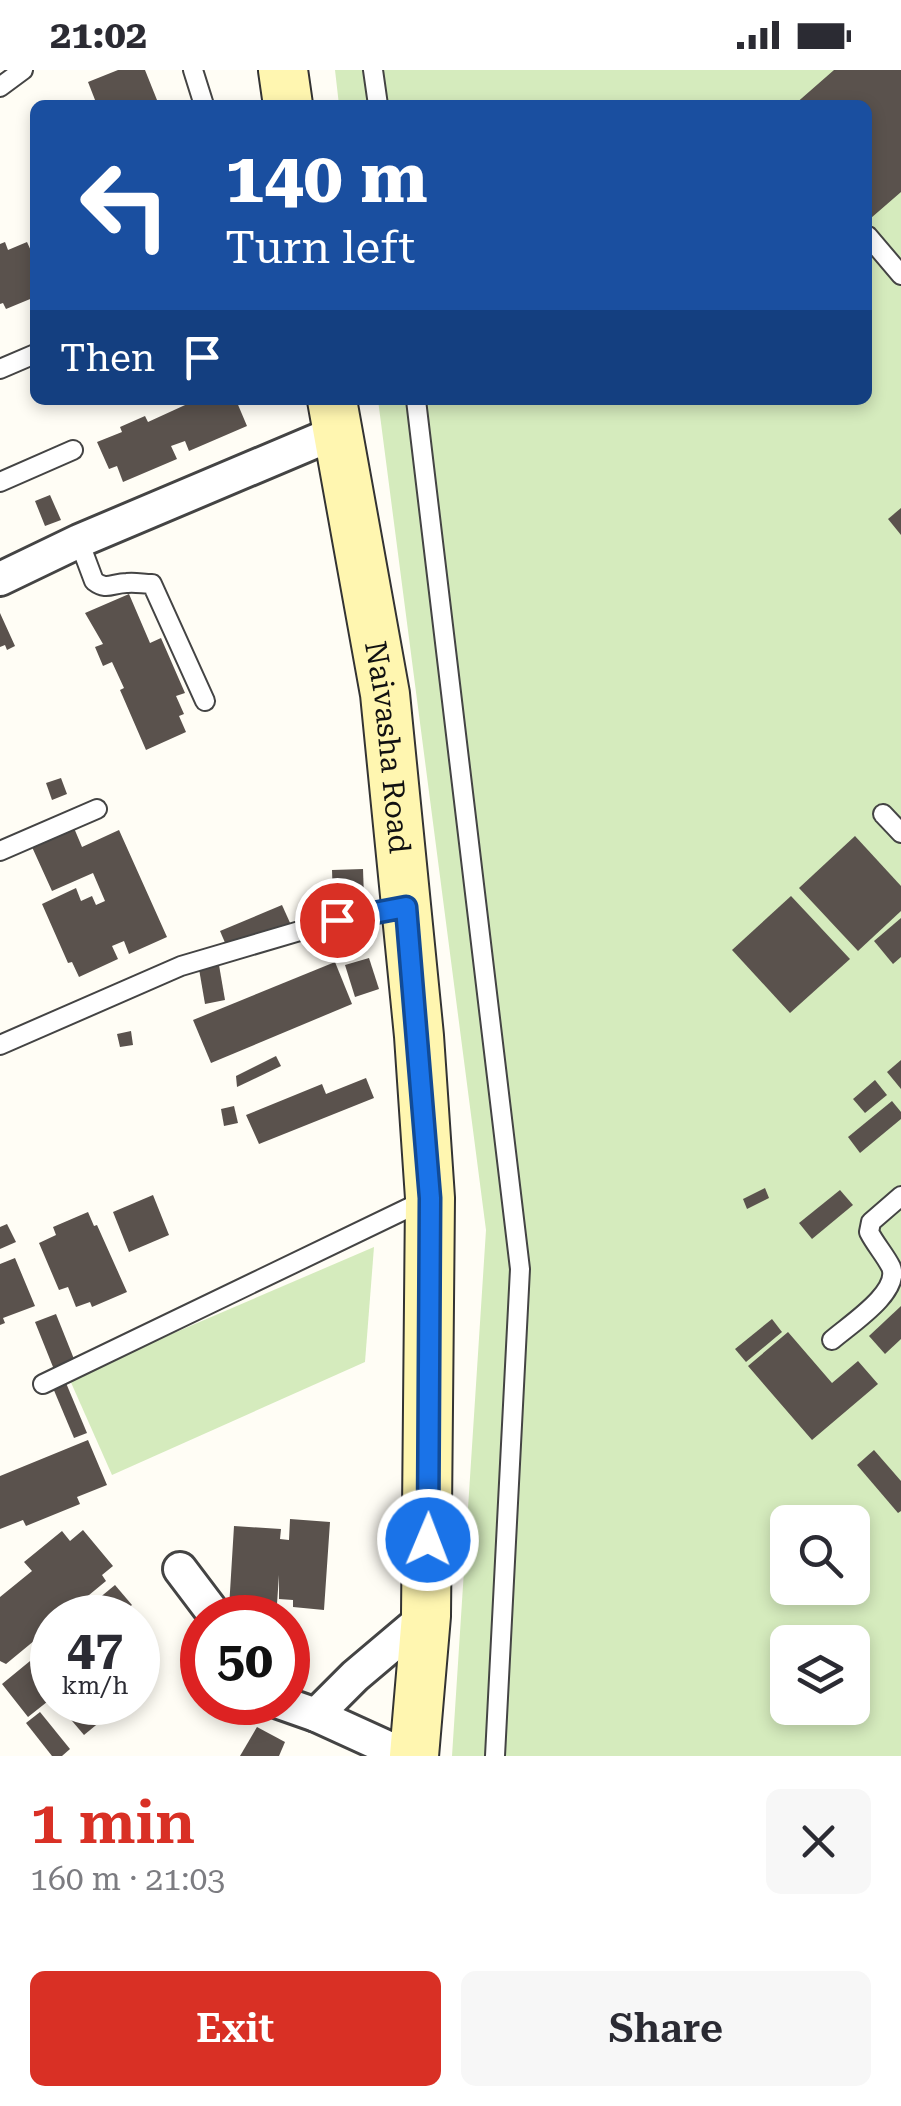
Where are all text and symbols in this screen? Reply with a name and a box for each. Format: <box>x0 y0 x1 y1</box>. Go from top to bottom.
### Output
text: 21:02 <box>50 13 147 57</box>
text: 140 m <box>225 137 428 219</box>
icon: left <box>60 140 190 270</box>
text: Turn left <box>225 221 415 274</box>
icon: arrive <box>175 330 230 385</box>
text: Then <box>60 336 155 380</box>
street label: Naivasha Road <box>358 638 418 855</box>
pin <box>295 878 380 963</box>
icon: arrive <box>310 893 365 948</box>
position arrow <box>376 1488 480 1592</box>
map controls <box>770 1505 870 1725</box>
button: search <box>770 1505 870 1605</box>
speed limit sign: 50 <box>180 1595 310 1725</box>
text: 47 <box>67 1619 123 1677</box>
button: layers <box>770 1625 870 1725</box>
text: km/h <box>62 1671 128 1700</box>
text: 1 min <box>30 1787 195 1858</box>
button: close <box>766 1789 871 1894</box>
text: 160 m · 21:03 <box>30 1860 225 1898</box>
button: Exit <box>30 1971 441 2086</box>
button: Share <box>461 1971 871 2086</box>

